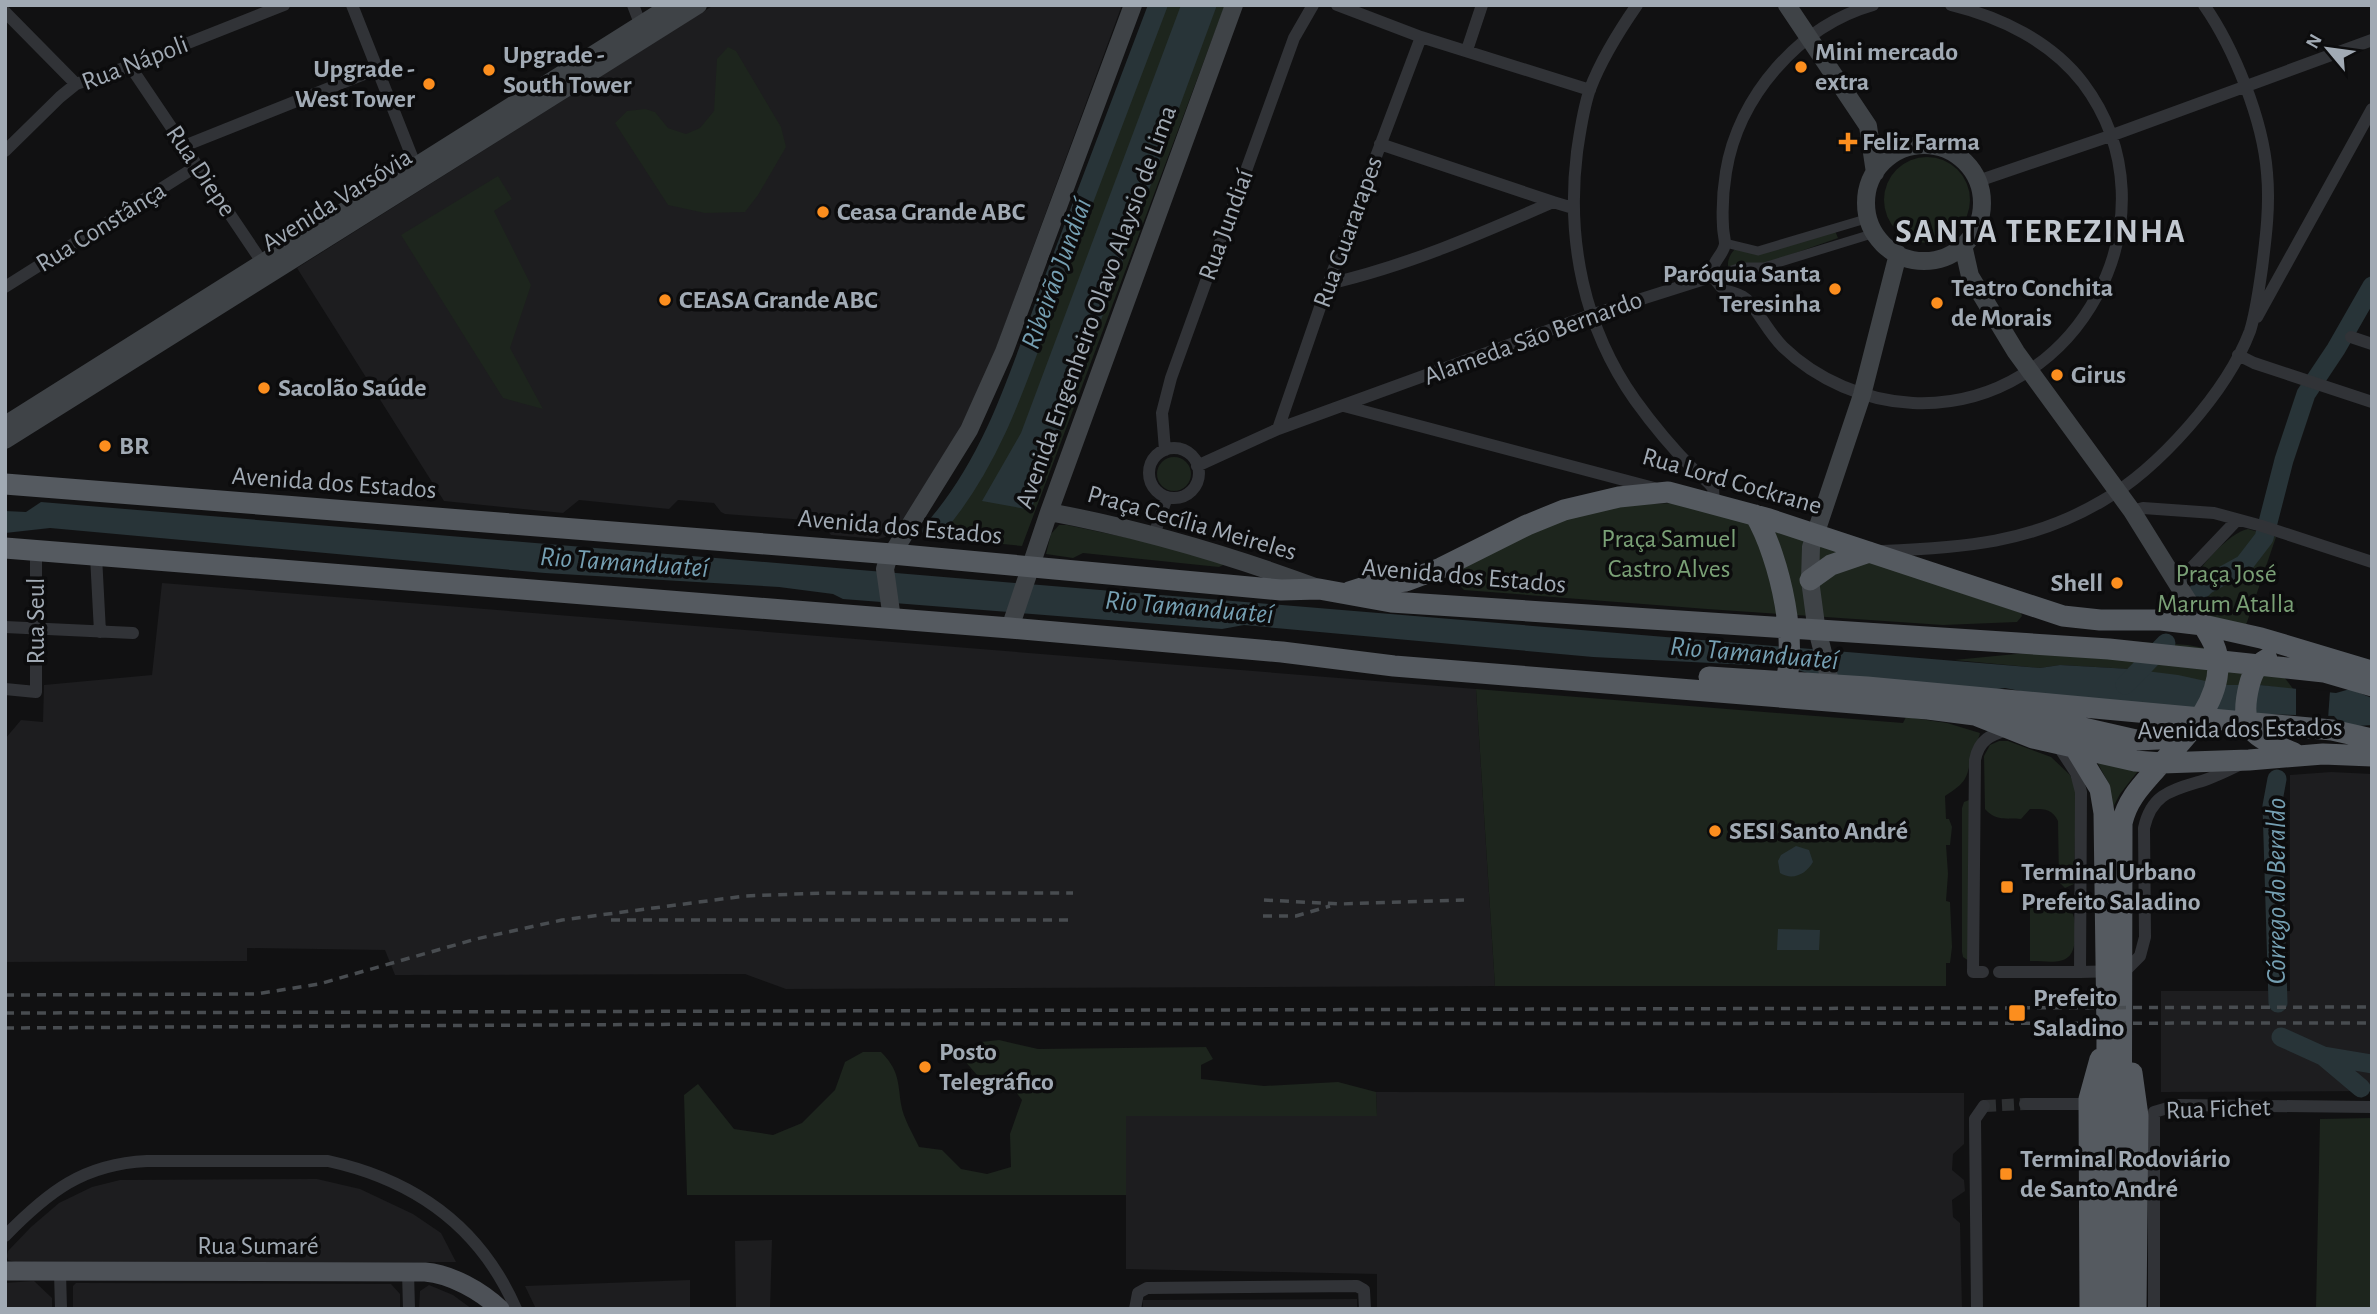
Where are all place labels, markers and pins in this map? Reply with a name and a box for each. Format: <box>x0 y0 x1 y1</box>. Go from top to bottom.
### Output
place label: Mini mercado extra <box>1815 39 1958 95</box>
place label: Upgrade - South Tower <box>503 42 632 98</box>
place label: Upgrade - West Tower <box>295 56 415 112</box>
marker: Mini mercado extra <box>1793 59 1809 75</box>
marker: Upgrade - South Tower <box>481 62 497 78</box>
marker: Upgrade - West Tower <box>421 76 437 92</box>
place label: Feliz Farma <box>1862 129 1980 155</box>
marker: Feliz Farma <box>1840 134 1856 150</box>
place label: Ceasa Grande ABC <box>837 199 1026 225</box>
marker: Ceasa Grande ABC <box>815 204 831 220</box>
place label: Paróquia Santa Teresinha <box>1663 261 1821 317</box>
place label: Teatro Conchita de Morais <box>1951 275 2113 331</box>
marker: Paróquia Santa Teresinha <box>1827 281 1843 297</box>
place label: CEASA Grande ABC <box>679 287 878 313</box>
marker: CEASA Grande ABC <box>657 292 673 308</box>
marker: Teatro Conchita de Morais <box>1929 295 1945 311</box>
place label: Girus <box>2071 362 2126 388</box>
marker: Girus <box>2049 367 2065 383</box>
place label: Sacolão Saúde <box>278 375 427 401</box>
marker: Sacolão Saúde <box>256 380 272 396</box>
place label: BR <box>119 433 149 459</box>
marker: BR <box>97 438 113 454</box>
place label: Shell <box>2051 570 2103 596</box>
marker: Shell <box>2109 575 2125 591</box>
place label: SESI Santo André <box>1729 818 1908 844</box>
marker: SESI Santo André <box>1707 823 1723 839</box>
place label: Terminal Urbano Prefeito Saladino <box>2021 859 2201 915</box>
marker: Terminal Urbano Prefeito Saladino <box>1999 879 2015 895</box>
place label: Prefeito Saladino <box>2033 985 2125 1041</box>
marker: Prefeito Saladino <box>2007 1003 2027 1023</box>
place label: Posto Telegráfico <box>939 1039 1054 1095</box>
marker: Posto Telegráfico <box>917 1059 933 1075</box>
place label: Terminal Rodoviário de Santo André <box>2020 1146 2231 1202</box>
marker: Terminal Rodoviário de Santo André <box>1998 1166 2014 1182</box>

